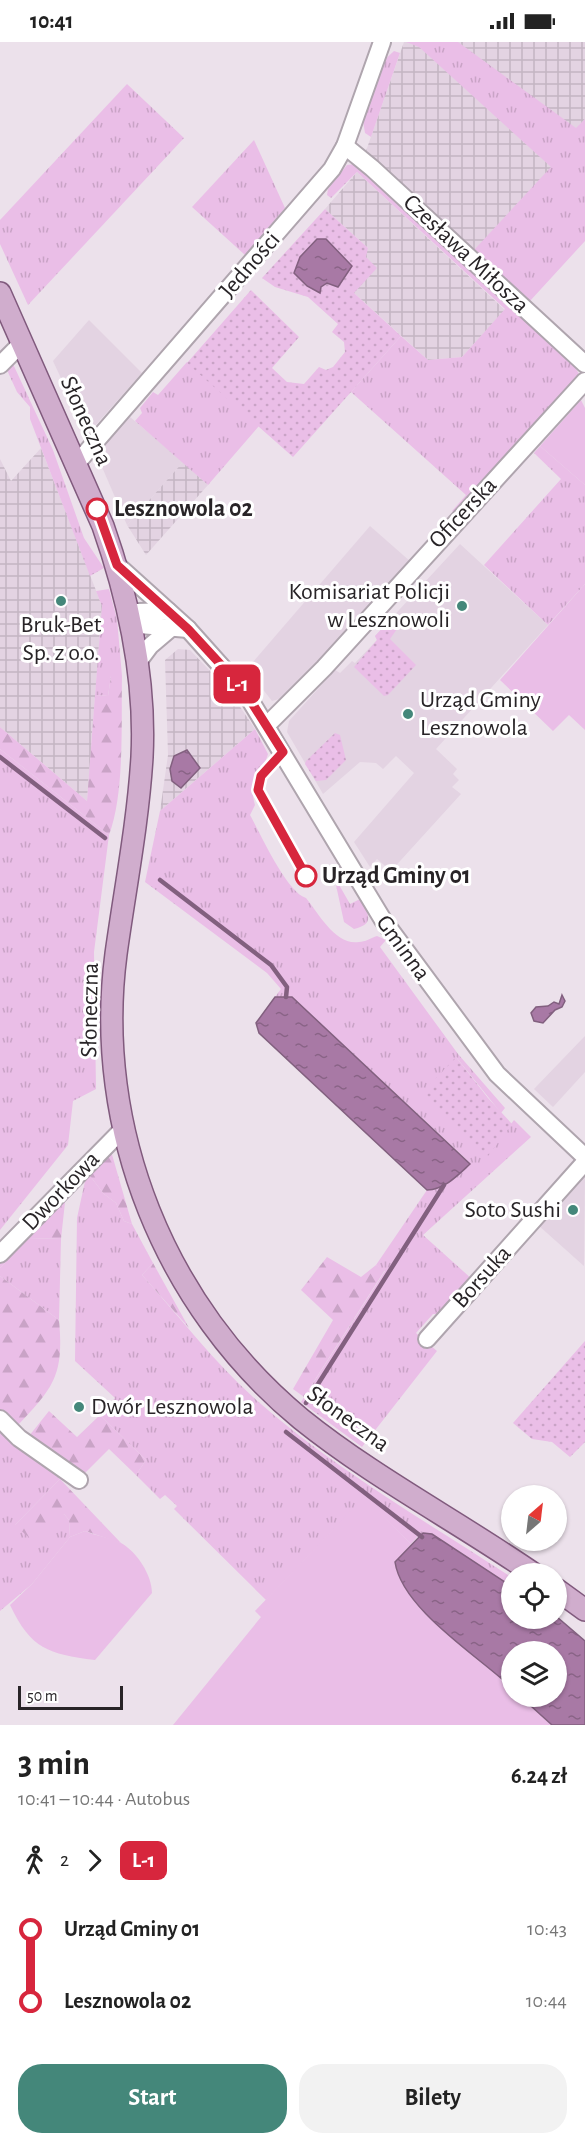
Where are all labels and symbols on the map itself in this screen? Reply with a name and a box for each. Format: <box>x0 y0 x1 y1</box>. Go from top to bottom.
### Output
street label: Czesława Miłosza <box>399 190 533 318</box>
street label: Jedności <box>215 227 285 303</box>
street label: Słoneczna <box>56 373 116 469</box>
street label: Oficerska <box>425 473 501 553</box>
place label: Lesznowola 02 <box>114 497 253 521</box>
marker: Lesznowola 02 <box>86 498 108 520</box>
place label: Komisariat Policji w Lesznowoli <box>288 580 450 632</box>
marker: Bruk-Bet Sp. z o.o. <box>54 594 68 608</box>
marker: Komisariat Policji w Lesznowoli <box>455 599 469 613</box>
place label: Bruk-Bet Sp. z o.o. <box>21 613 102 665</box>
line badge: L-1 <box>202 664 272 704</box>
place label: Urząd Gminy Lesznowola <box>420 688 541 740</box>
marker: Urząd Gminy Lesznowola <box>401 707 415 721</box>
place label: Urząd Gminy 01 <box>322 864 471 888</box>
marker: Urząd Gminy 01 <box>295 865 317 887</box>
street label: Gminna <box>371 911 435 985</box>
street label: Słoneczna <box>77 962 103 1058</box>
street label: Dworkowa <box>18 1147 104 1235</box>
place label: Soto Sushi <box>465 1198 561 1222</box>
marker: Soto Sushi <box>566 1203 580 1217</box>
street label: Borsuka <box>448 1241 516 1313</box>
street label: Słoneczna <box>302 1381 394 1457</box>
place label: Dwór Lesznowola <box>91 1395 254 1419</box>
marker: Dwór Lesznowola <box>72 1400 86 1414</box>
north arrow <box>501 1485 567 1551</box>
scale bar <box>18 1683 123 1710</box>

